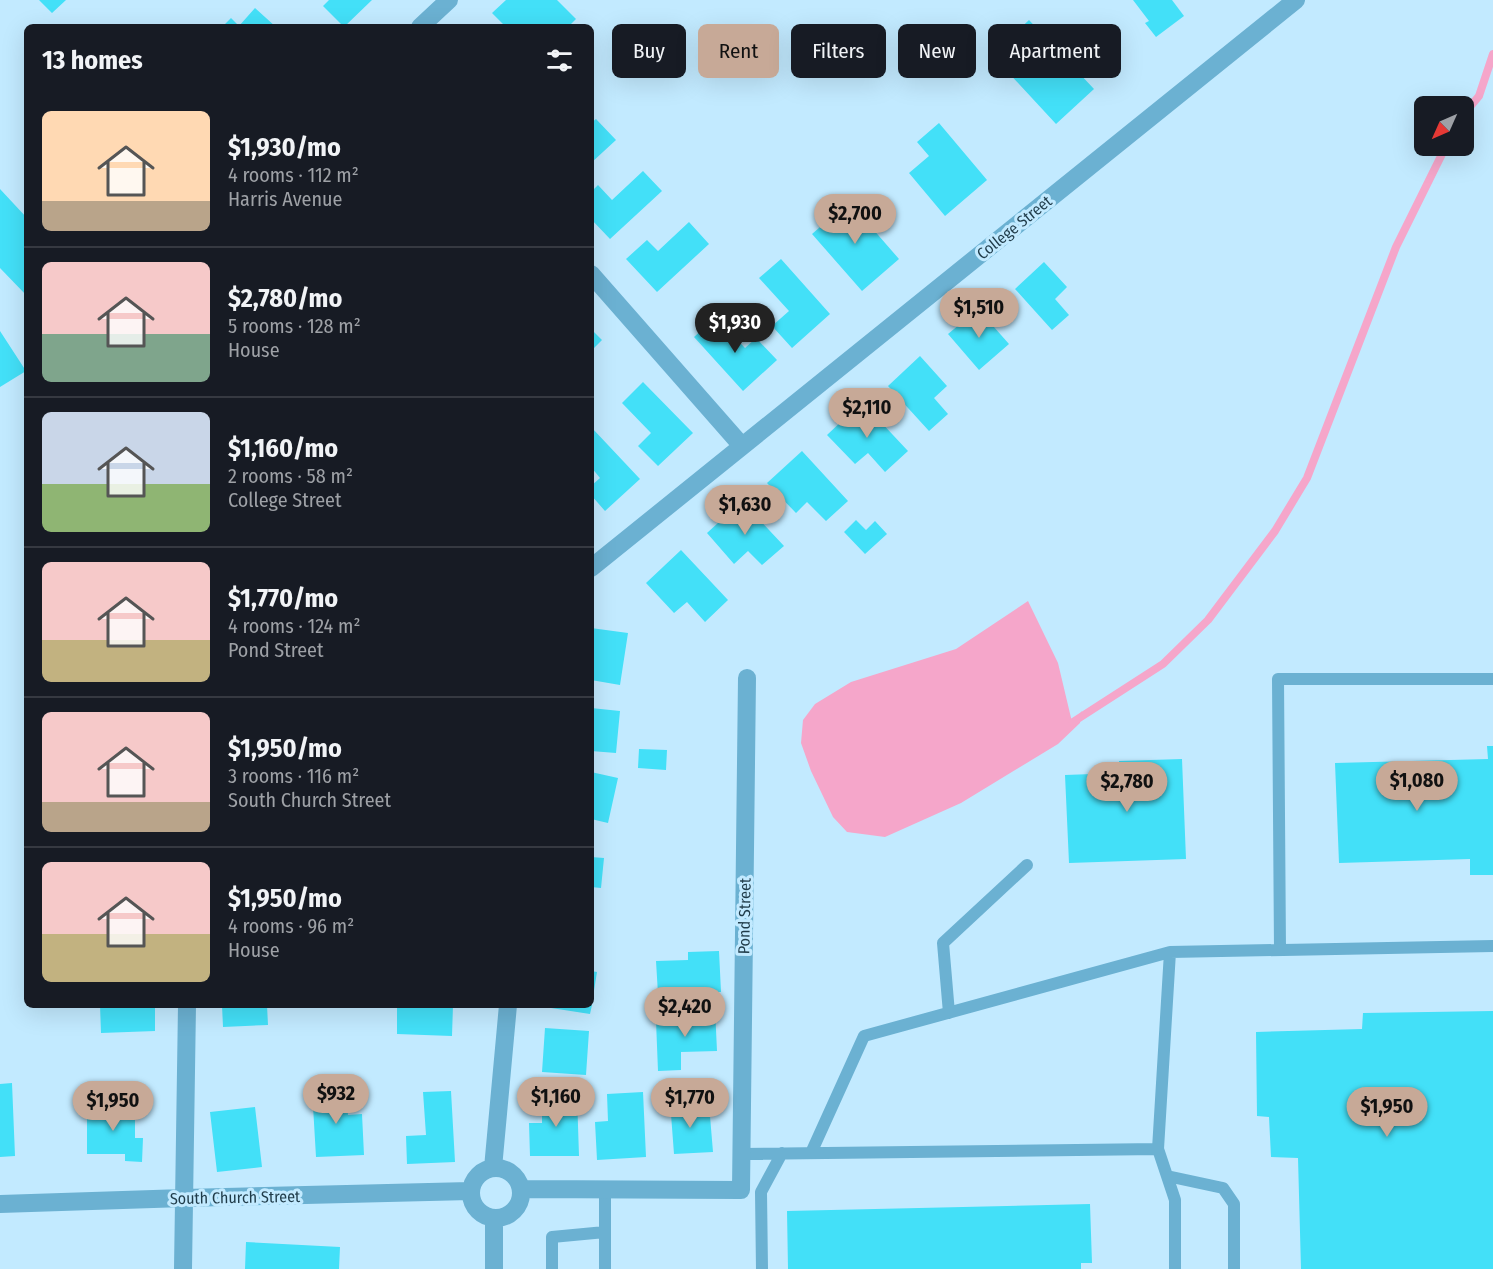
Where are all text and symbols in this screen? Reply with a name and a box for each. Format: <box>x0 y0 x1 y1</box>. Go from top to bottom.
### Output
chip: Buy <box>612 24 686 78</box>
chip: Rent <box>698 24 779 78</box>
chip: Filters <box>791 24 886 78</box>
chip: New <box>898 24 976 78</box>
chip: Apartment <box>988 24 1121 78</box>
icon: filters <box>543 44 576 77</box>
text: 13 homes <box>42 45 143 76</box>
north arrow <box>1414 96 1474 156</box>
map controls <box>1414 96 1474 156</box>
text: $1,930/mo <box>228 132 341 163</box>
icon: home <box>90 135 162 207</box>
text: 4 rooms · 112 m² <box>228 163 359 187</box>
text: Harris Avenue <box>228 187 342 211</box>
street label: College Street <box>973 191 1056 263</box>
pin: $2,700 <box>806 194 904 245</box>
text: $2,700 <box>828 201 882 225</box>
text: $2,780/mo <box>228 283 342 314</box>
icon: home <box>90 286 162 358</box>
pin: $1,510 <box>930 288 1028 339</box>
text: $1,510 <box>954 295 1004 319</box>
pin: $1,930 <box>686 303 784 354</box>
text: $1,930 <box>709 310 761 334</box>
text: 5 rooms · 128 m² <box>228 314 361 338</box>
text: House <box>228 338 280 362</box>
pin: $2,110 <box>818 388 916 439</box>
text: $2,110 <box>842 395 892 419</box>
text: $1,160/mo <box>228 433 338 464</box>
icon: home <box>90 436 162 508</box>
text: 2 rooms · 58 m² <box>228 464 353 488</box>
pin: $1,630 <box>696 485 794 536</box>
text: College Street <box>228 488 341 512</box>
text: $1,630 <box>719 492 771 516</box>
text: $1,770/mo <box>228 583 338 614</box>
icon: home <box>90 586 162 658</box>
text: 4 rooms · 124 m² <box>228 614 361 638</box>
text: Pond Street <box>228 638 324 662</box>
text: $1,950/mo <box>228 733 342 764</box>
icon: home <box>90 736 162 808</box>
pin: $1,080 <box>1368 761 1466 812</box>
pin: $2,780 <box>1078 762 1176 813</box>
text: 3 rooms · 116 m² <box>228 764 359 788</box>
text: $1,080 <box>1390 768 1444 792</box>
text: $2,780 <box>1100 769 1154 793</box>
text: South Church Street <box>228 788 391 812</box>
street label: Pond Street <box>734 877 755 954</box>
text: $1,950/mo <box>228 883 342 914</box>
icon: home <box>90 886 162 958</box>
text: 4 rooms · 96 m² <box>228 914 354 938</box>
text: House <box>228 938 280 962</box>
pin: $2,420 <box>636 987 734 1038</box>
text: $2,420 <box>658 994 712 1018</box>
pin: $932 <box>300 1074 372 1125</box>
pin: $1,160 <box>507 1077 605 1128</box>
pin: $1,770 <box>641 1078 739 1129</box>
pin: $1,950 <box>64 1081 162 1132</box>
text: $932 <box>317 1081 355 1105</box>
text: $1,160 <box>531 1084 581 1108</box>
text: $1,770 <box>665 1085 715 1109</box>
pin: $1,950 <box>1338 1087 1436 1138</box>
text: $1,950 <box>87 1088 139 1112</box>
text: $1,950 <box>1361 1094 1413 1118</box>
street label: South Church Street <box>170 1187 301 1208</box>

